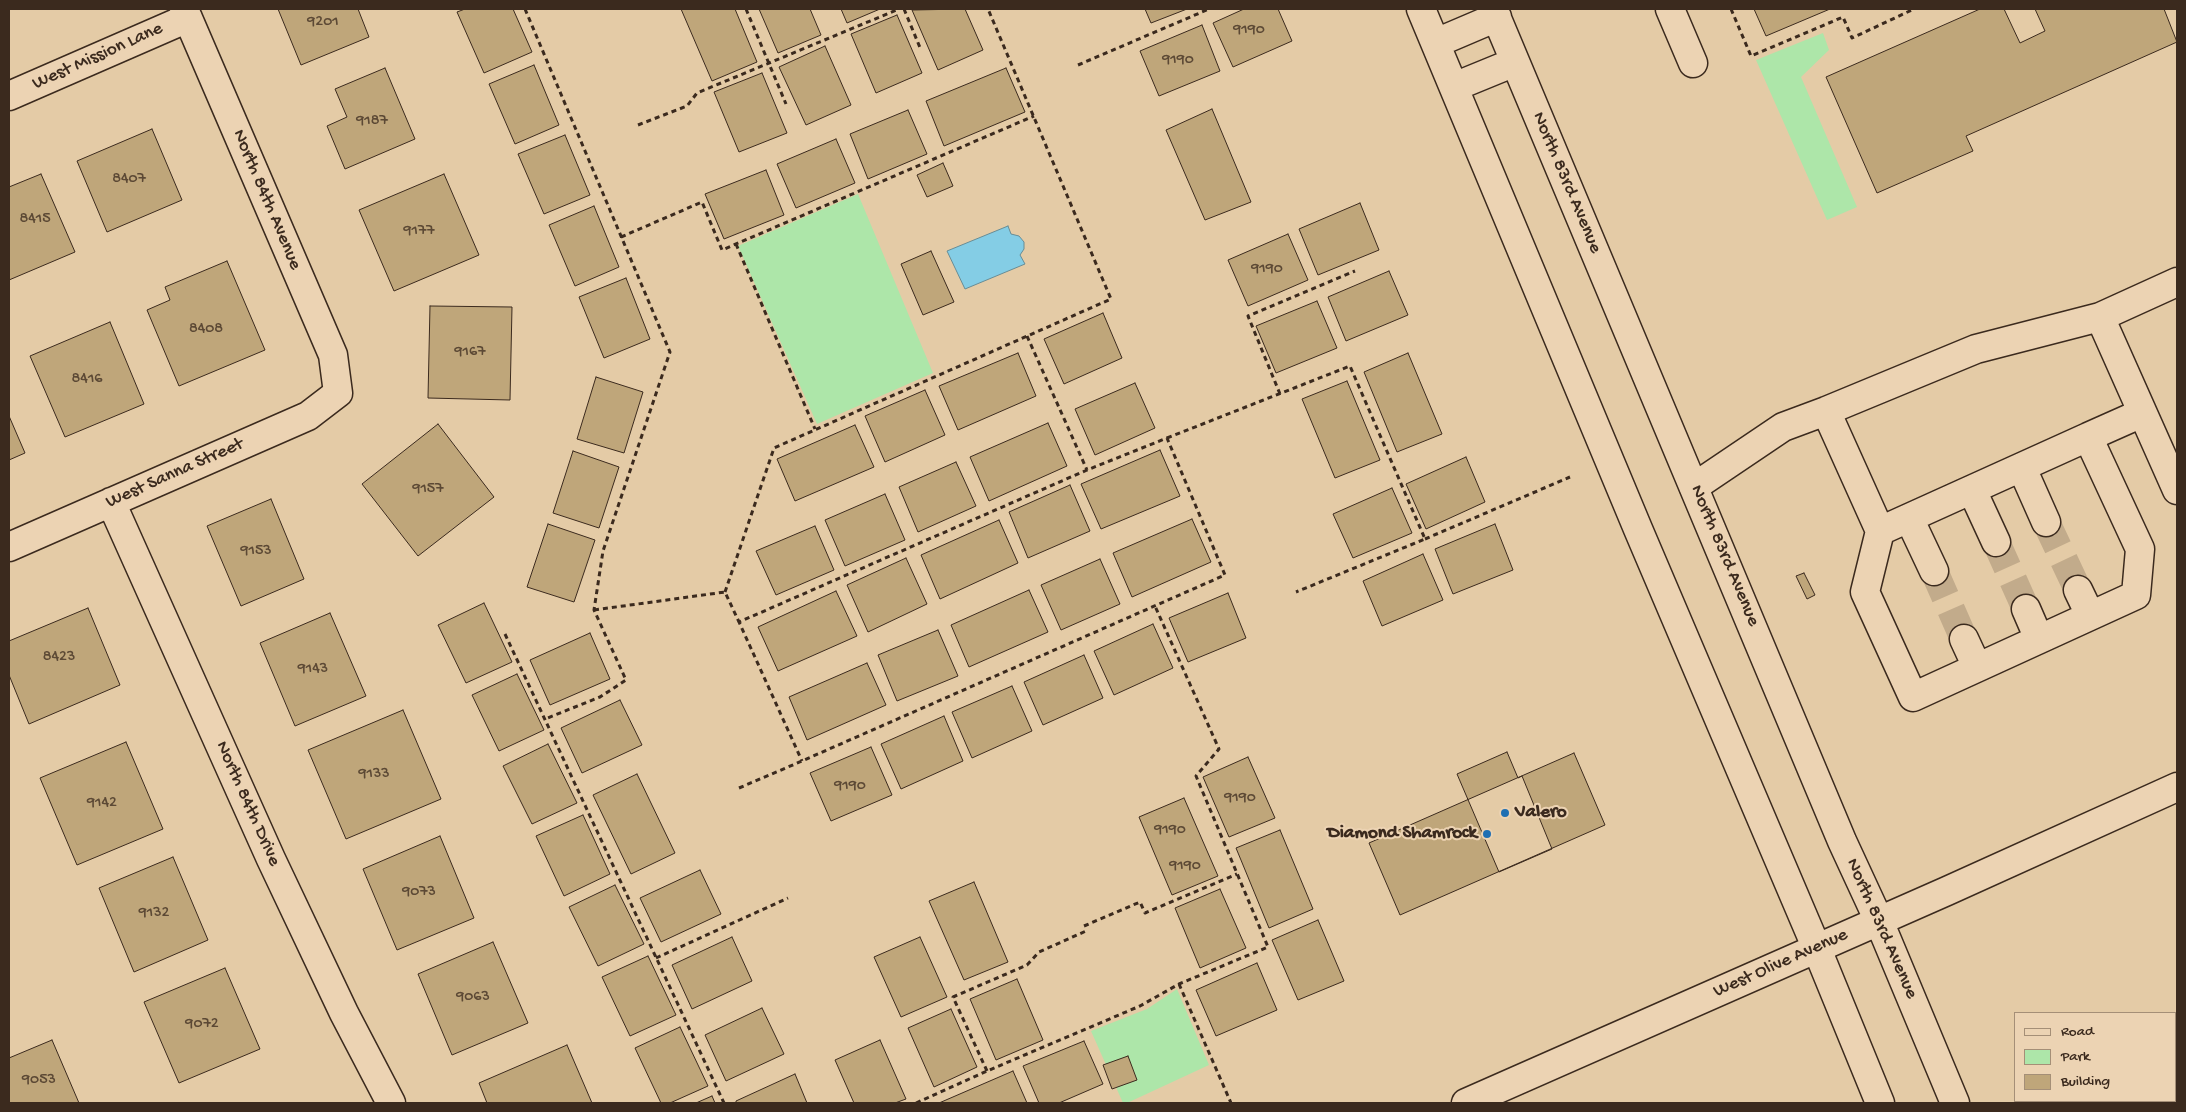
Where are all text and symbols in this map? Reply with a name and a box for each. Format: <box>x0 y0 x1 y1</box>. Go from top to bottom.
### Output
house number: 9201 <box>307 13 339 33</box>
street label: West Mission Lane <box>29 18 167 96</box>
house number: 9190 <box>1233 21 1265 41</box>
house number: 9190 <box>1162 51 1194 71</box>
street label: North 83rd Avenue <box>1526 109 1606 257</box>
house number: 9187 <box>356 112 388 132</box>
street label: North 84th Avenue <box>226 126 306 274</box>
house number: 8407 <box>112 170 146 190</box>
house number: 8415 <box>19 210 51 230</box>
house number: 9177 <box>403 222 435 242</box>
house number: 9190 <box>1251 260 1283 280</box>
house number: 8408 <box>189 320 223 340</box>
house number: 9167 <box>455 343 485 363</box>
house number: 8416 <box>72 370 102 390</box>
street label: West Sanna Street <box>103 433 247 515</box>
house number: 9157 <box>412 480 444 500</box>
street label: North 83rd Avenue <box>1684 482 1764 630</box>
house number: 9153 <box>240 542 272 562</box>
house number: 8423 <box>43 648 75 668</box>
house number: 9143 <box>298 660 328 680</box>
street label: North 84th Drive <box>209 738 285 870</box>
house number: 9133 <box>358 765 390 785</box>
house number: 9190 <box>834 777 866 797</box>
house number: 9190 <box>1224 789 1256 809</box>
house number: 9142 <box>87 794 117 814</box>
place label: Valero <box>1515 802 1567 824</box>
marker: Valero <box>1499 807 1511 819</box>
house number: 9190 <box>1154 821 1186 841</box>
place label: Diamond Shamrock <box>1327 823 1477 845</box>
marker: Diamond Shamrock <box>1481 828 1493 840</box>
street label: North 83rd Avenue <box>1840 855 1922 1003</box>
house number: 9190 <box>1169 857 1201 877</box>
house number: 9073 <box>402 883 436 903</box>
house number: 9132 <box>139 904 169 924</box>
street label: West Olive Avenue <box>1710 924 1852 1004</box>
house number: 9063 <box>456 988 490 1008</box>
legend <box>2014 1012 2176 1102</box>
house number: 9072 <box>185 1015 219 1035</box>
text: Road <box>2061 1023 2094 1041</box>
text: Park <box>2061 1048 2090 1066</box>
house number: 9053 <box>22 1071 56 1091</box>
text: Building <box>2061 1073 2110 1091</box>

